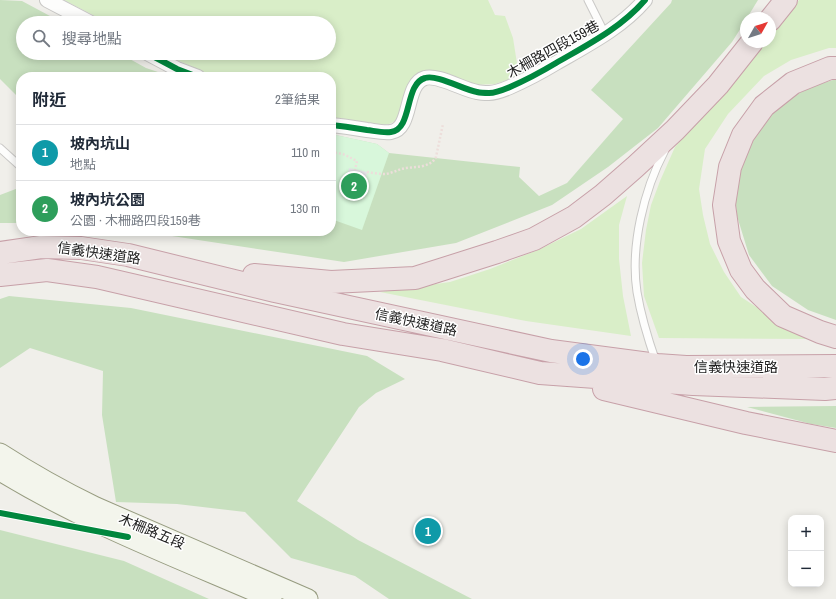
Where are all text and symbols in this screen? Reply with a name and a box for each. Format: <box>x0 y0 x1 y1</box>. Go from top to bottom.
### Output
north arrow <box>740 12 776 48</box>
search box <box>16 16 336 60</box>
street label: 木柵路四段159巷 <box>504 16 602 82</box>
icon: search <box>30 27 52 49</box>
text: 搜尋地點 <box>62 28 122 49</box>
text: 附近 <box>32 88 66 111</box>
text: 2筆結果 <box>275 91 320 108</box>
text: 坡內坑山 <box>70 133 130 154</box>
text: 1 <box>42 144 48 161</box>
text: 110 m <box>291 144 320 161</box>
text: 地點 <box>70 156 96 173</box>
pin: 2 <box>341 171 367 201</box>
text: 坡內坑公園 <box>70 189 145 210</box>
text: 2 <box>42 200 48 217</box>
text: 130 m <box>290 200 320 217</box>
text: 公園 · 木柵路四段159巷 <box>70 212 201 229</box>
street label: 信義快速道路 <box>56 238 142 268</box>
street label: 信義快速道路 <box>373 304 459 340</box>
your location <box>573 349 593 369</box>
street label: 信義快速道路 <box>694 358 778 376</box>
street label: 木柵路五段 <box>116 509 188 553</box>
map controls <box>788 515 824 587</box>
button: + <box>788 515 824 551</box>
pin: 1 <box>415 516 441 546</box>
button: − <box>788 551 824 587</box>

